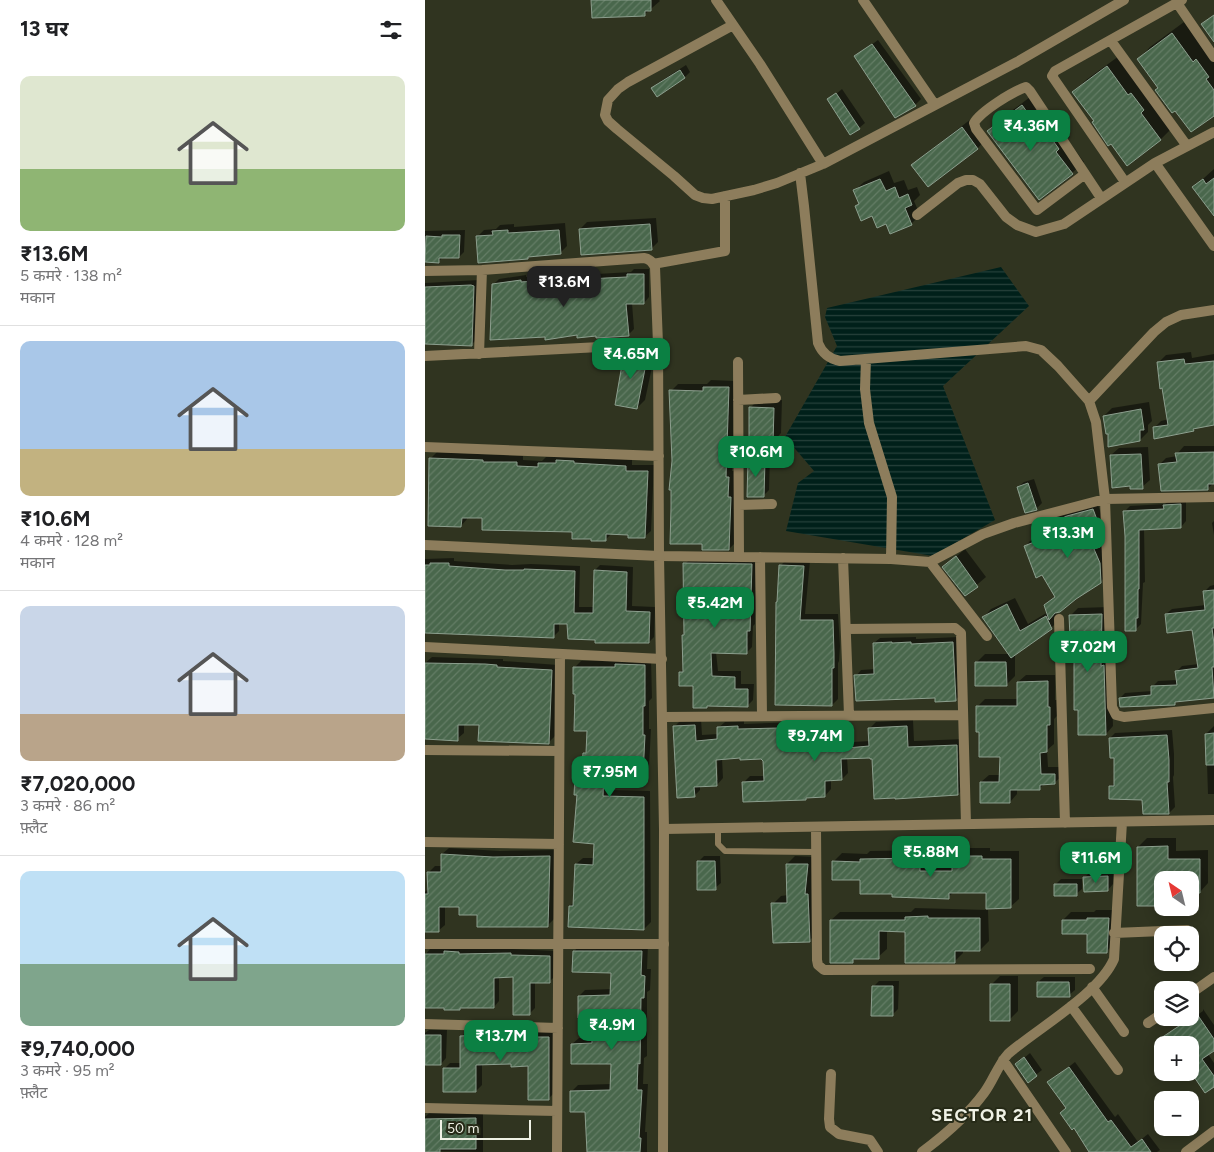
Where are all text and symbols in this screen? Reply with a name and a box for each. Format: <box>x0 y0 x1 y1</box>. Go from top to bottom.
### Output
text: 13 घर <box>20 16 68 41</box>
icon: filters <box>377 16 405 44</box>
icon: home <box>168 108 258 198</box>
pin: ₹4.36M <box>990 110 1072 152</box>
text: ₹4.36M <box>1003 116 1059 135</box>
text: ₹13.6M <box>20 241 89 266</box>
text: 5 कमरे · 138 m² <box>20 266 122 285</box>
pin: ₹13.6M <box>523 266 605 308</box>
text: ₹13.6M <box>538 272 590 291</box>
text: मकान <box>20 288 55 307</box>
pin: ₹4.65M <box>590 338 672 380</box>
text: ₹4.65M <box>603 344 659 363</box>
icon: home <box>168 374 258 464</box>
pin: ₹10.6M <box>715 436 797 478</box>
text: ₹10.6M <box>729 442 783 461</box>
text: ₹10.6M <box>20 506 90 531</box>
pin: ₹13.3M <box>1027 516 1109 559</box>
text: ₹13.3M <box>1042 523 1094 542</box>
text: 4 कमरे · 128 m² <box>20 531 123 550</box>
text: मकान <box>20 553 55 572</box>
pin: ₹5.42M <box>674 586 756 629</box>
text: ₹5.42M <box>687 593 743 612</box>
pin: ₹7.02M <box>1047 630 1129 673</box>
text: ₹7.02M <box>1060 637 1116 656</box>
icon: home <box>168 639 258 729</box>
pin: ₹9.74M <box>774 720 856 762</box>
text: ₹9.74M <box>787 726 843 745</box>
pin: ₹7.95M <box>569 756 651 798</box>
text: ₹7.95M <box>583 762 637 781</box>
text: ₹7,020,000 <box>20 771 135 796</box>
text: 3 कमरे · 86 m² <box>20 796 115 815</box>
text: फ़्लैट <box>20 818 48 837</box>
pin: ₹5.88M <box>890 836 972 878</box>
text: ₹5.88M <box>903 842 959 861</box>
pin: ₹11.6M <box>1055 842 1137 884</box>
text: ₹11.6M <box>1071 848 1121 867</box>
north arrow <box>1154 871 1199 916</box>
map controls <box>1154 871 1199 1136</box>
icon: home <box>168 904 258 994</box>
button: locate <box>1154 926 1199 971</box>
button: layers <box>1154 981 1199 1026</box>
pin: ₹4.9M <box>577 1008 647 1051</box>
text: ₹4.9M <box>589 1015 635 1034</box>
pin: ₹13.7M <box>460 1020 542 1062</box>
text: ₹13.7M <box>475 1026 527 1045</box>
text: ₹9,740,000 <box>20 1036 135 1061</box>
button: + <box>1154 1036 1199 1081</box>
text: 3 कमरे · 95 m² <box>20 1061 115 1080</box>
text: फ़्लैट <box>20 1083 48 1102</box>
button: − <box>1154 1091 1199 1136</box>
district label: SECTOR 21 <box>931 1104 1033 1126</box>
scale bar <box>440 1117 531 1140</box>
text: 50 m <box>447 1120 479 1137</box>

